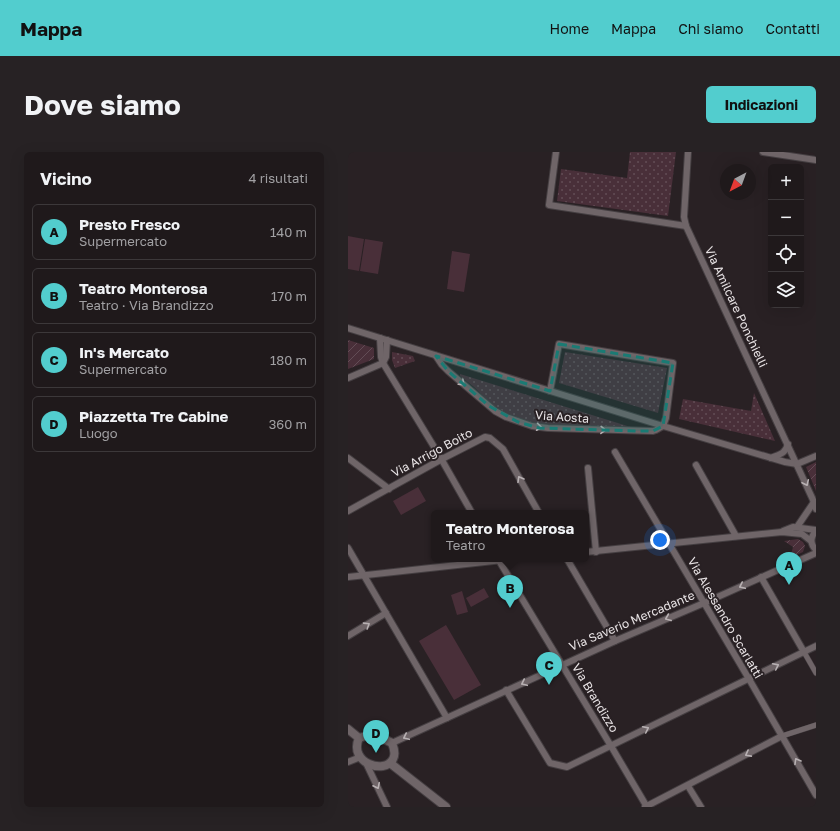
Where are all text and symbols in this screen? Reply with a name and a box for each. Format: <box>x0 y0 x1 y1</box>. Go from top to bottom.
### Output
text: Mappa <box>20 17 82 40</box>
text: Home <box>550 20 589 37</box>
text: Mappa <box>611 20 656 37</box>
text: Chi siamo <box>678 20 743 37</box>
text: Contatti <box>765 20 820 37</box>
button: Indicazioni <box>706 86 816 123</box>
text: Dove siamo <box>24 88 181 121</box>
north arrow <box>720 164 756 200</box>
map controls <box>768 164 804 308</box>
button: + <box>768 164 804 200</box>
text: Vicino <box>40 168 92 189</box>
text: 4 risultati <box>249 170 308 186</box>
button: − <box>768 200 804 236</box>
text: Presto Fresco <box>79 215 180 233</box>
text: A <box>49 224 59 240</box>
text: 140 m <box>270 224 307 240</box>
text: Supermercato <box>79 233 167 249</box>
button: locate <box>768 236 804 272</box>
street label: Via Amilcare Ponchielli <box>702 244 771 370</box>
button: layers <box>768 272 804 308</box>
text: Teatro Monterosa <box>79 279 207 297</box>
text: B <box>49 288 59 304</box>
text: 170 m <box>271 288 307 304</box>
text: Teatro · Via Brandizzo <box>79 297 213 313</box>
text: In's Mercato <box>79 343 169 361</box>
text: C <box>49 352 59 368</box>
text: 180 m <box>270 352 307 368</box>
text: Supermercato <box>79 361 167 377</box>
one-way arrow <box>457 378 465 385</box>
text: Piazzetta Tre Cabine <box>79 407 228 425</box>
street label: Via Aosta <box>535 407 590 426</box>
text: D <box>49 416 59 432</box>
text: 360 m <box>269 416 307 432</box>
one-way arrow <box>536 422 542 431</box>
text: Luogo <box>79 425 118 441</box>
street label: Via Arrigo Boito <box>389 425 475 480</box>
one-way arrow <box>600 426 606 434</box>
one-way arrow <box>518 476 525 483</box>
one-way arrow <box>801 480 809 487</box>
popup <box>431 510 589 562</box>
text: Teatro Monterosa <box>446 519 574 537</box>
your location <box>650 530 670 550</box>
text: Teatro <box>446 537 485 553</box>
pin: A <box>776 552 802 585</box>
street label: Via Alessandro Scarlatti <box>685 554 766 681</box>
pin: B <box>497 575 523 608</box>
one-way arrow <box>739 581 746 589</box>
street label: Via Saverio Mercadante <box>567 587 697 654</box>
one-way arrow <box>664 614 671 622</box>
one-way arrow <box>363 622 370 629</box>
pin: C <box>536 652 562 685</box>
street label: Via Brandizzo <box>569 660 622 735</box>
one-way arrow <box>772 663 779 671</box>
one-way arrow <box>520 678 527 686</box>
pin: D <box>363 720 389 753</box>
one-way arrow <box>642 726 650 734</box>
one-way arrow <box>402 732 410 740</box>
one-way arrow <box>744 749 752 757</box>
one-way arrow <box>794 758 801 766</box>
one-way arrow <box>372 782 380 789</box>

